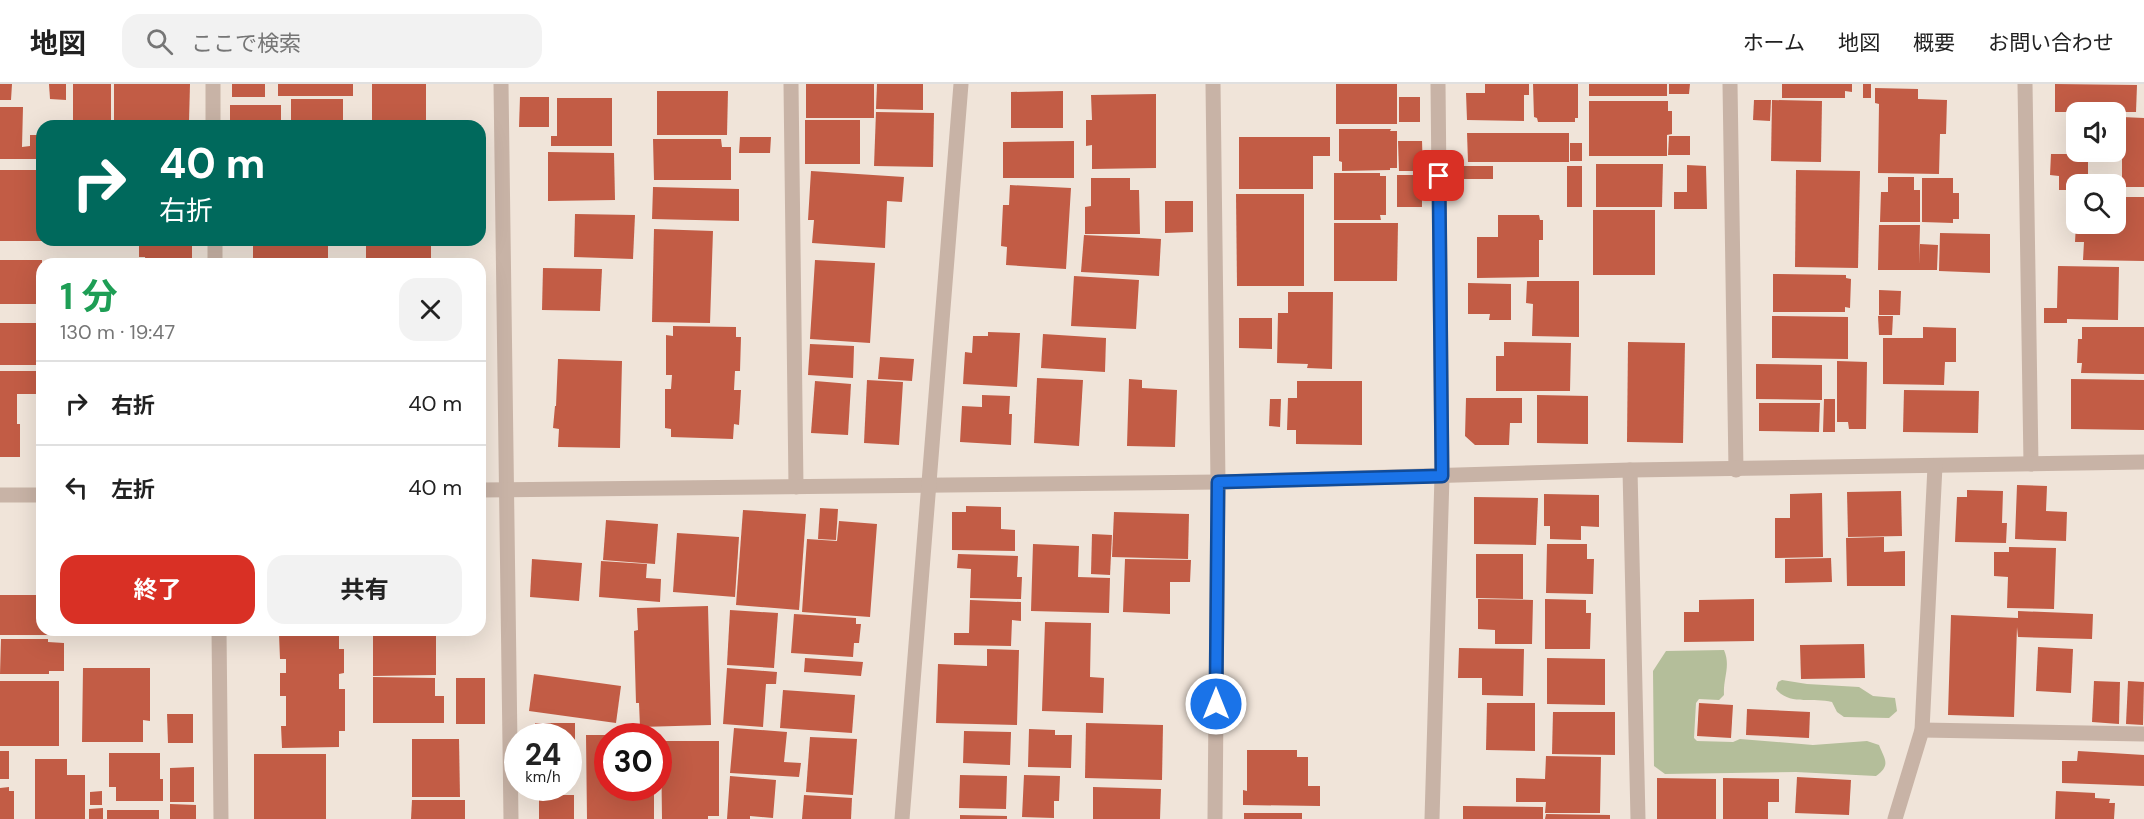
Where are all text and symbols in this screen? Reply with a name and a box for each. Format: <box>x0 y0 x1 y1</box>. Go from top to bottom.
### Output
search box <box>122 14 542 68</box>
text: 地図 <box>30 25 86 62</box>
icon: search <box>143 25 176 58</box>
text: ここで検索 <box>191 29 301 58</box>
text: ホーム <box>1743 29 1805 57</box>
text: 地図 <box>1838 29 1880 57</box>
text: 概要 <box>1913 29 1955 57</box>
text: お問い合わせ <box>1988 29 2114 57</box>
map controls <box>2066 102 2126 234</box>
button: sound <box>2066 102 2126 162</box>
text: 40 m <box>159 136 265 191</box>
icon: right <box>60 144 138 222</box>
pin <box>1413 150 1464 201</box>
icon: arrive <box>1422 159 1455 192</box>
button: search <box>2066 174 2126 234</box>
text: 右折 <box>159 193 213 228</box>
text: 1 分 <box>60 273 118 320</box>
button: close <box>399 278 462 341</box>
text: 130 m · 19:47 <box>60 319 175 345</box>
icon: right <box>60 387 93 420</box>
text: 40 m <box>408 389 462 418</box>
text: 右折 <box>111 391 155 420</box>
icon: left <box>60 471 93 504</box>
text: 40 m <box>408 473 462 502</box>
text: 左折 <box>111 475 155 504</box>
button: 終了 <box>60 555 255 624</box>
button: 共有 <box>267 555 462 624</box>
position arrow <box>1184 672 1248 736</box>
speed limit sign: 30 <box>594 723 672 801</box>
text: 24 <box>525 735 561 774</box>
text: km/h <box>525 767 561 787</box>

